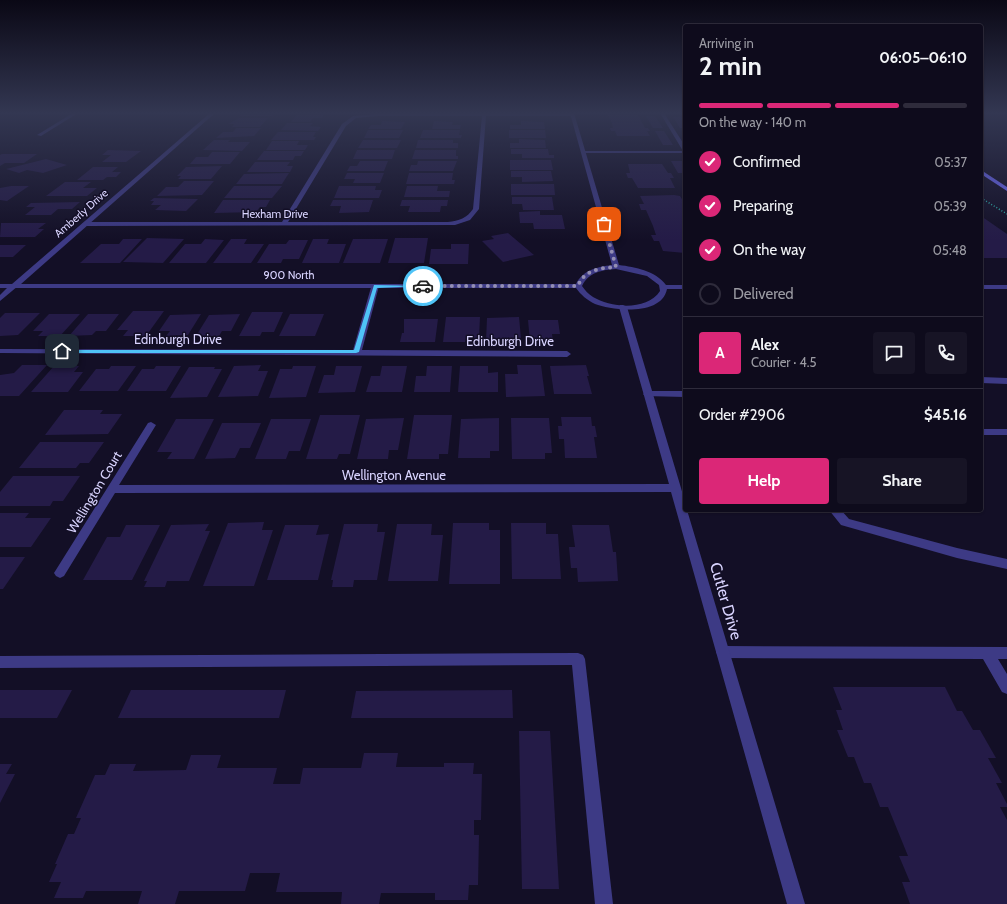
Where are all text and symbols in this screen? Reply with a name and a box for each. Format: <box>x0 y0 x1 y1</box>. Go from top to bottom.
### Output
text: Arriving in <box>699 35 754 51</box>
text: 06:05–06:10 <box>879 49 967 67</box>
text: 2 min <box>699 50 762 82</box>
text: On the way · 140 m <box>699 114 806 130</box>
icon: check <box>699 151 721 173</box>
text: Confirmed <box>733 153 801 171</box>
text: 05:37 <box>935 154 967 170</box>
street label: Amberly Drive <box>51 186 111 240</box>
icon: check <box>699 195 721 217</box>
text: Preparing <box>733 197 793 215</box>
text: 05:39 <box>934 198 967 214</box>
street label: Hexham Drive <box>242 207 309 221</box>
pin <box>587 207 621 241</box>
icon: bag <box>593 213 615 235</box>
icon: check <box>699 239 721 261</box>
text: On the way <box>733 241 806 259</box>
text: 05:48 <box>933 242 967 258</box>
courier <box>403 266 443 306</box>
street label: 900 North <box>264 268 314 282</box>
icon: car <box>412 275 434 297</box>
text: Delivered <box>733 285 794 303</box>
street label: Edinburgh Drive <box>134 331 222 347</box>
button: chat <box>873 332 915 374</box>
button: phone <box>925 332 967 374</box>
street label: Edinburgh Drive <box>466 333 554 349</box>
pin <box>45 334 79 368</box>
text: Alex <box>751 336 779 354</box>
icon: home <box>51 340 73 362</box>
text: A <box>715 344 725 362</box>
text: Courier · 4.5 <box>751 354 816 370</box>
text: Order #2906 <box>699 406 785 424</box>
text: $45.16 <box>924 406 967 424</box>
street label: Wellington Court <box>63 447 125 536</box>
button: Help <box>699 458 829 504</box>
button: Share <box>837 458 967 504</box>
street label: Wellington Avenue <box>342 467 446 483</box>
street label: Cutler Drive <box>706 560 746 642</box>

